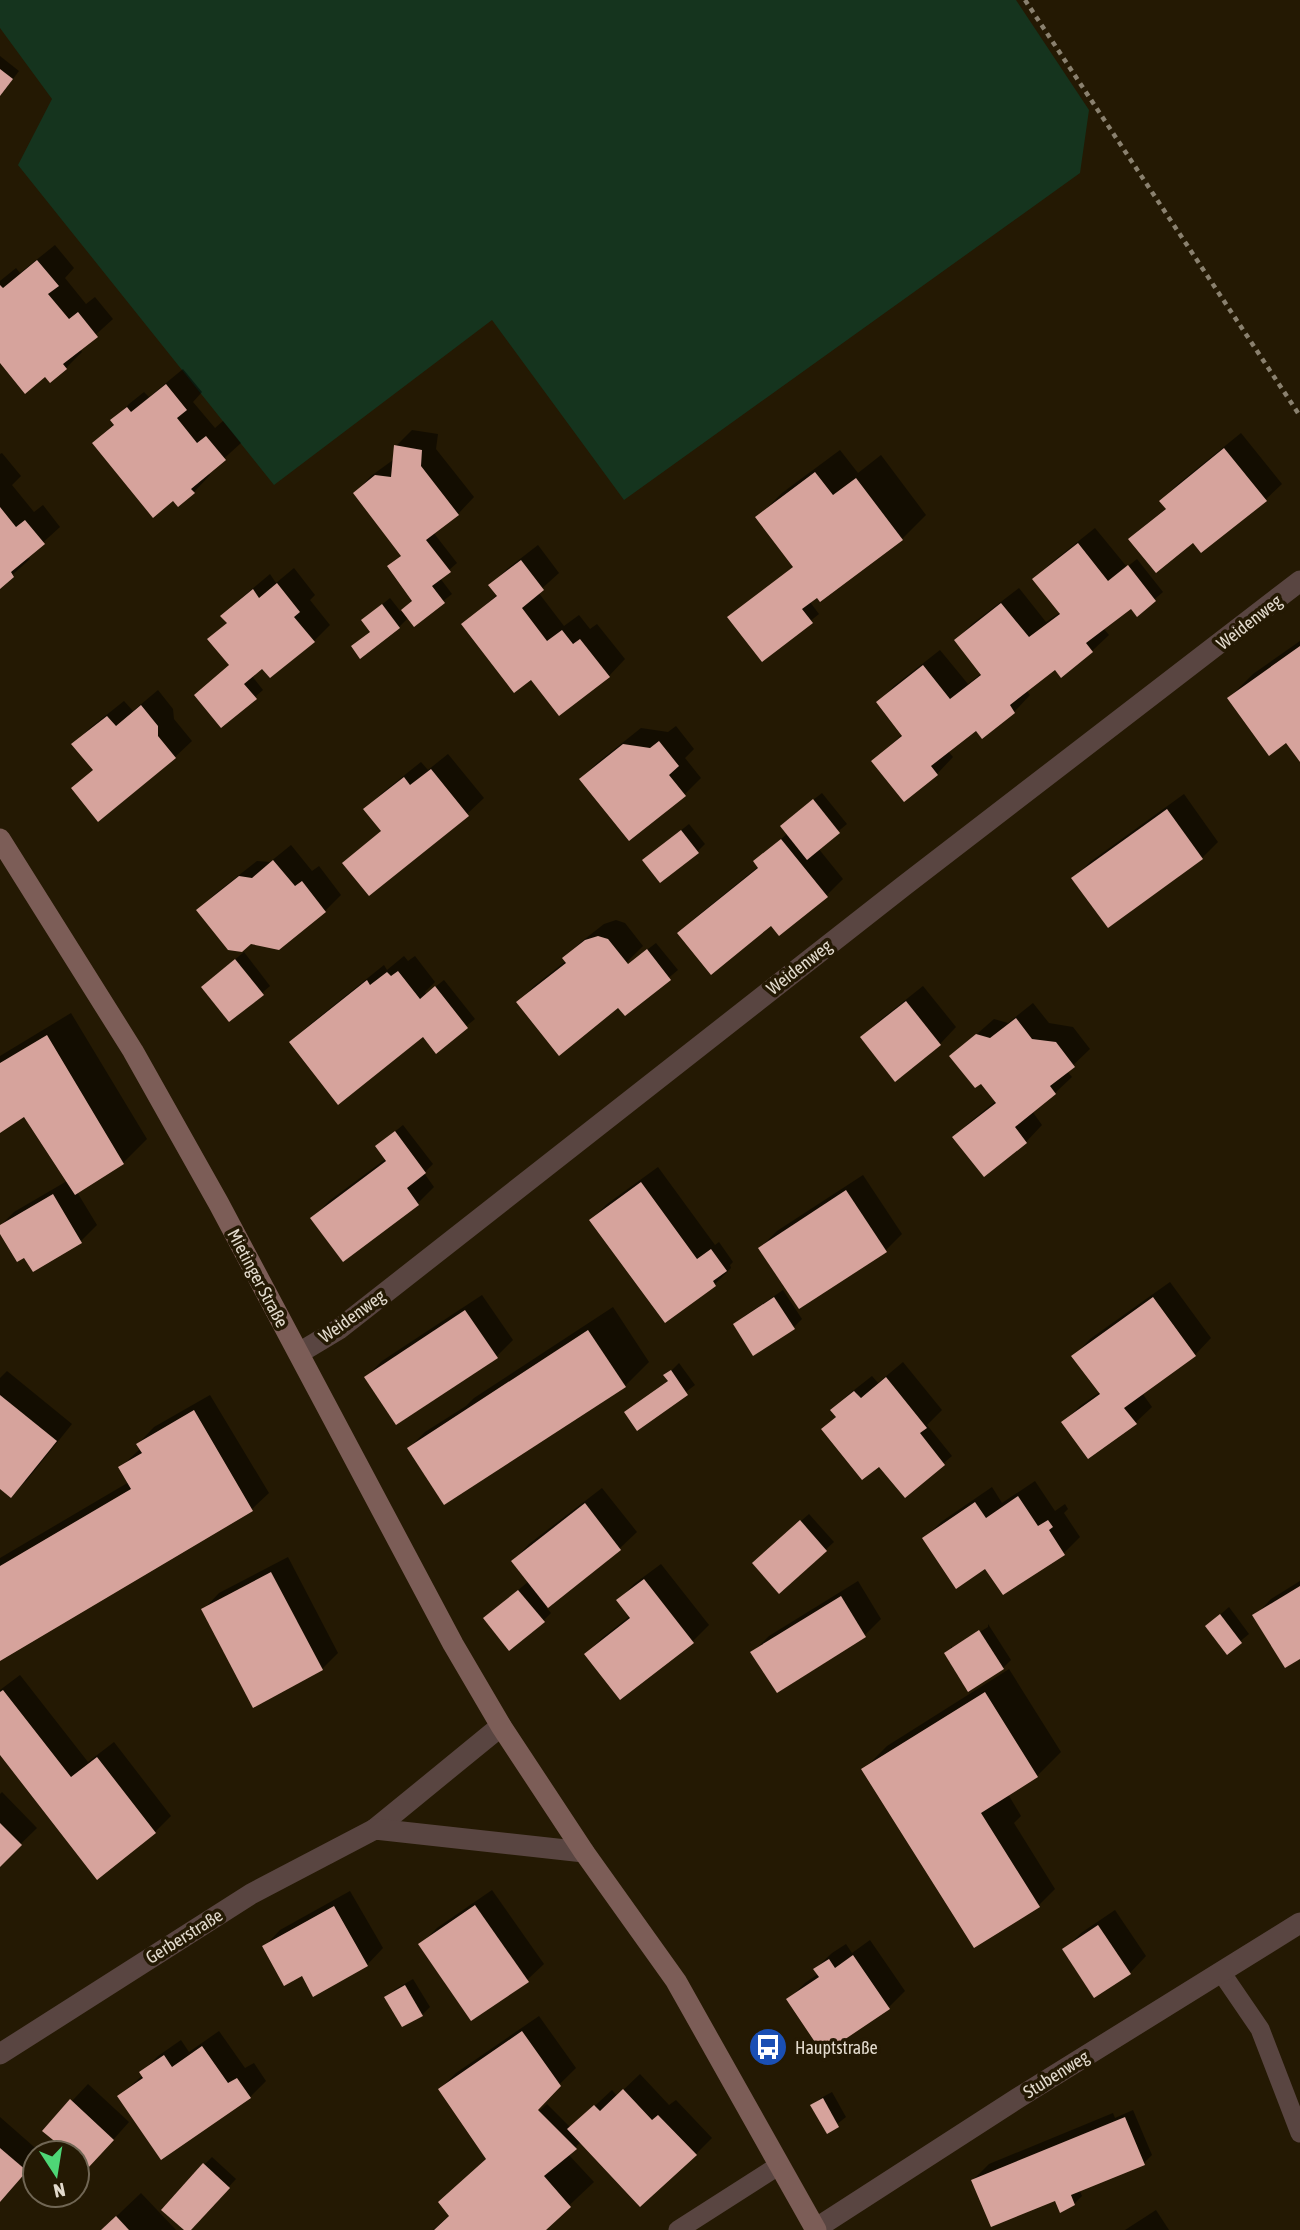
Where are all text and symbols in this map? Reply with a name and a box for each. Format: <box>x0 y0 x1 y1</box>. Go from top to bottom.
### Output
street label: Weidenweg <box>1212 590 1286 654</box>
street label: Weidenweg <box>762 935 836 999</box>
street label: Mietinger Straße <box>223 1225 293 1331</box>
street label: Weidenweg <box>315 1285 389 1347</box>
street label: Gerberstraße <box>142 1904 226 1968</box>
bus stop icon: Hauptstraße <box>747 2026 789 2068</box>
place label: Hauptstraße <box>795 2037 878 2058</box>
street label: Stubenweg <box>1019 2046 1093 2102</box>
north arrow <box>21 2139 91 2209</box>
text: N <box>52 2179 67 2203</box>

